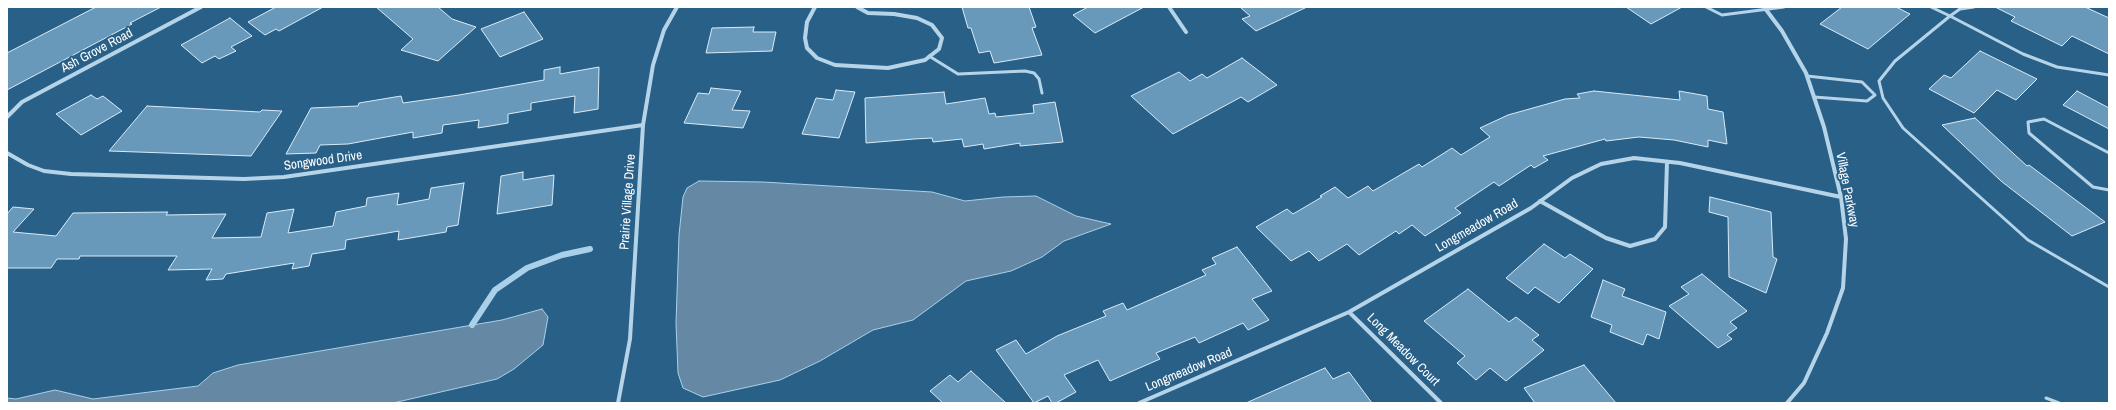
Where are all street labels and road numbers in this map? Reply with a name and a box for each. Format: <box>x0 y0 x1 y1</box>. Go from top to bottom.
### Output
street label: Ash Grove Road <box>59 26 135 76</box>
street label: Songwood Drive <box>283 148 363 174</box>
street label: Village Parkway <box>1832 151 1862 229</box>
street label: Prairie Village Drive <box>617 154 639 250</box>
street label: Longmeadow Road <box>1433 196 1521 256</box>
street label: Long Meadow Court <box>1364 311 1442 389</box>
street label: Longmeadow Road <box>1143 345 1235 395</box>

